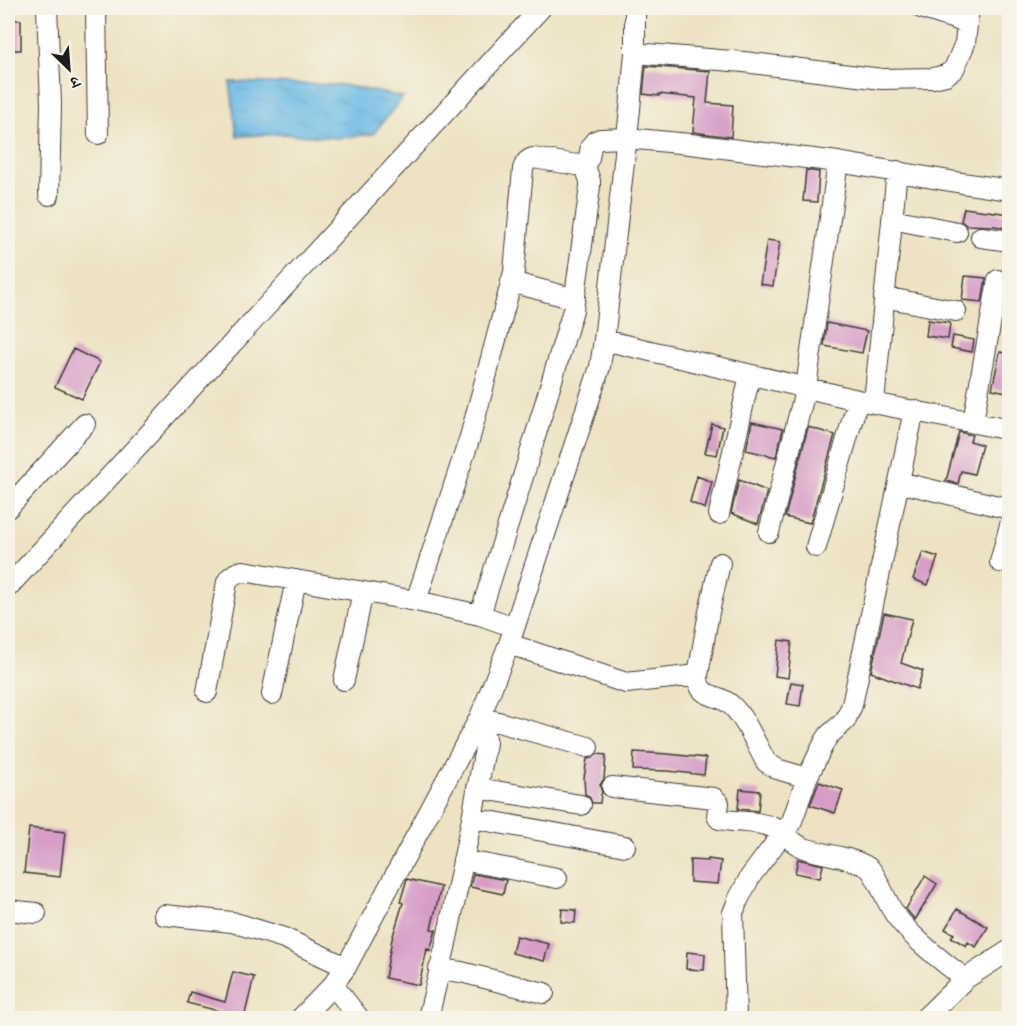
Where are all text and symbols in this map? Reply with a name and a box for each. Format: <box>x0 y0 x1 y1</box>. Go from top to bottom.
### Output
north arrow <box>39 39 99 99</box>
text: उ <box>65 70 83 92</box>

